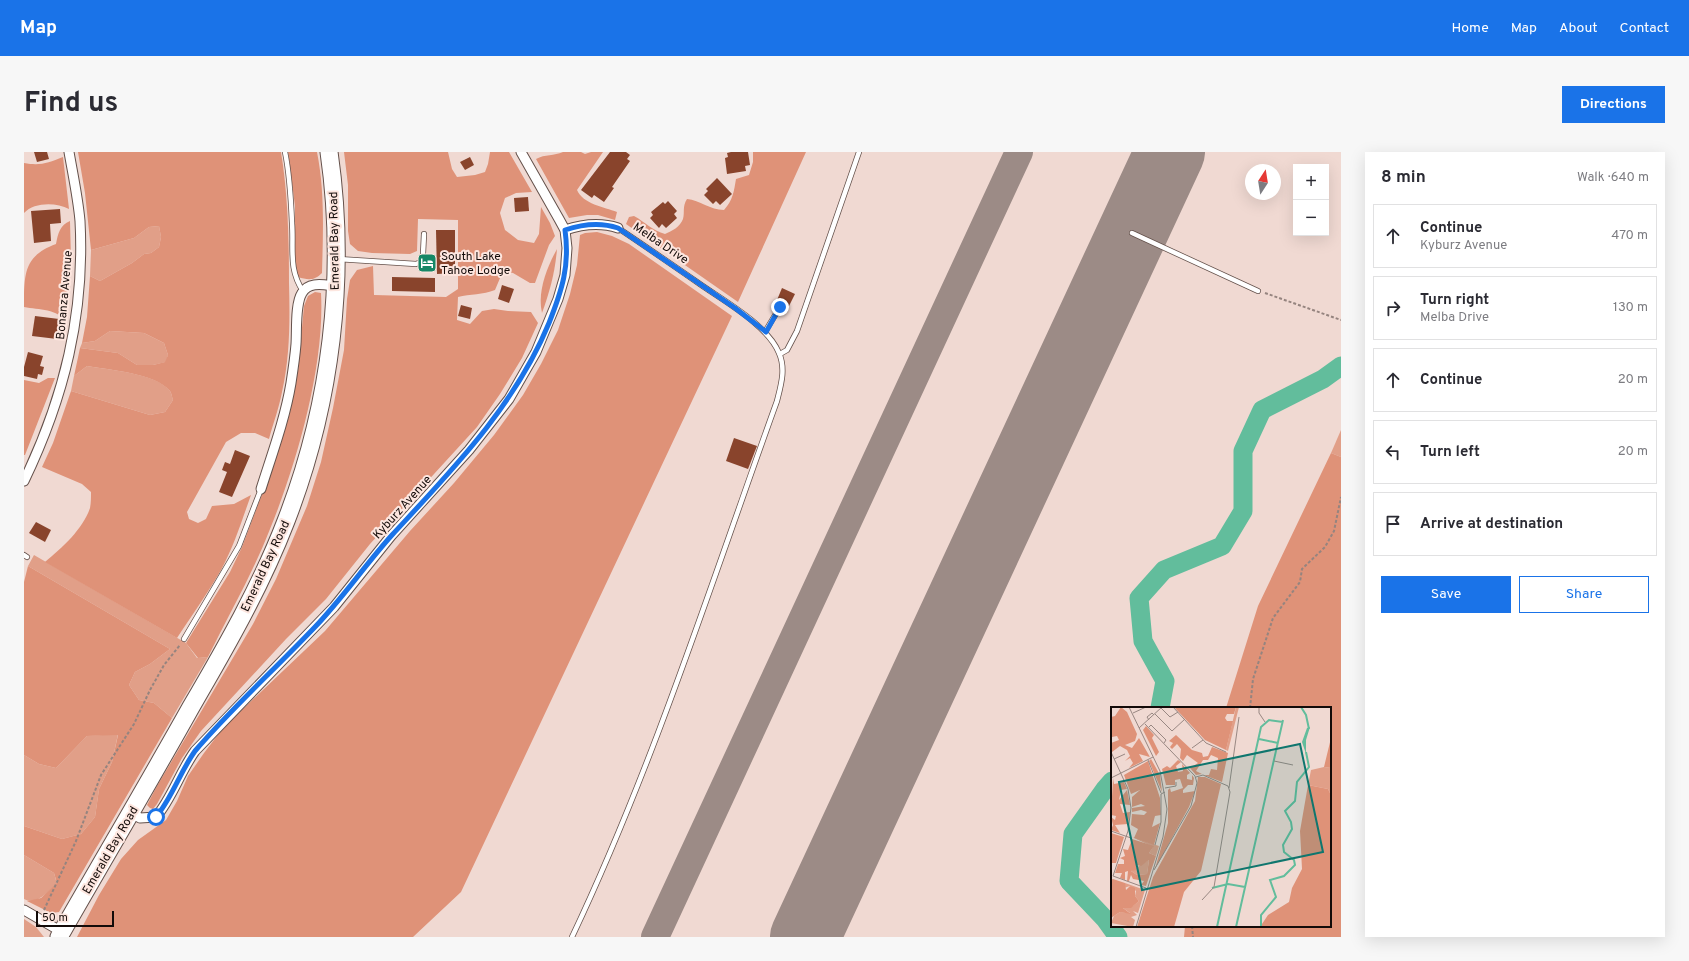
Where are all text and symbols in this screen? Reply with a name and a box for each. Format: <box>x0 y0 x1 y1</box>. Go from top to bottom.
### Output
text: Map <box>20 16 57 40</box>
text: Home <box>1452 20 1489 37</box>
text: Map <box>1511 20 1537 37</box>
text: About <box>1559 20 1598 37</box>
text: Contact <box>1620 20 1669 37</box>
text: Find us <box>24 86 118 122</box>
button: Directions <box>1562 86 1665 123</box>
north arrow <box>1245 164 1281 200</box>
map controls <box>1293 164 1329 236</box>
button: + <box>1293 164 1329 200</box>
text: 8 min <box>1381 167 1426 189</box>
text: Walk · 640 m <box>1577 170 1649 186</box>
street label: Emerald Bay Road <box>326 191 344 290</box>
button: − <box>1293 200 1329 236</box>
street label: Melba Drive <box>630 219 691 268</box>
text: Continue <box>1420 219 1482 238</box>
icon: ahead <box>1382 225 1404 247</box>
text: 470 m <box>1611 228 1648 244</box>
text: Kyburz Avenue <box>1420 238 1507 254</box>
place label: South Lake Tahoe Lodge <box>441 249 510 279</box>
street label: Bonanza Avenue <box>53 250 77 340</box>
hotel icon: South Lake Tahoe Lodge <box>416 252 438 274</box>
text: Turn right <box>1420 291 1489 310</box>
icon: right <box>1382 297 1404 319</box>
route end <box>771 298 789 316</box>
text: 130 m <box>1613 300 1648 316</box>
text: Melba Drive <box>1420 310 1489 326</box>
icon: ahead <box>1382 369 1404 391</box>
text: Continue <box>1420 371 1482 390</box>
text: 20 m <box>1618 372 1648 388</box>
icon: left <box>1382 441 1404 463</box>
text: Turn left <box>1420 443 1480 462</box>
text: 20 m <box>1618 444 1648 460</box>
street label: Kyburz Avenue <box>370 472 436 543</box>
icon: arrive <box>1382 513 1404 535</box>
text: Arrive at destination <box>1420 515 1563 534</box>
street label: Emerald Bay Road <box>238 518 294 615</box>
button: Save <box>1381 576 1511 613</box>
button: Share <box>1519 576 1649 613</box>
inset map <box>1111 707 1331 927</box>
street label: Emerald Bay Road <box>79 804 142 897</box>
route start <box>147 808 165 826</box>
scale bar <box>36 909 114 928</box>
text: 50 m <box>42 911 68 925</box>

